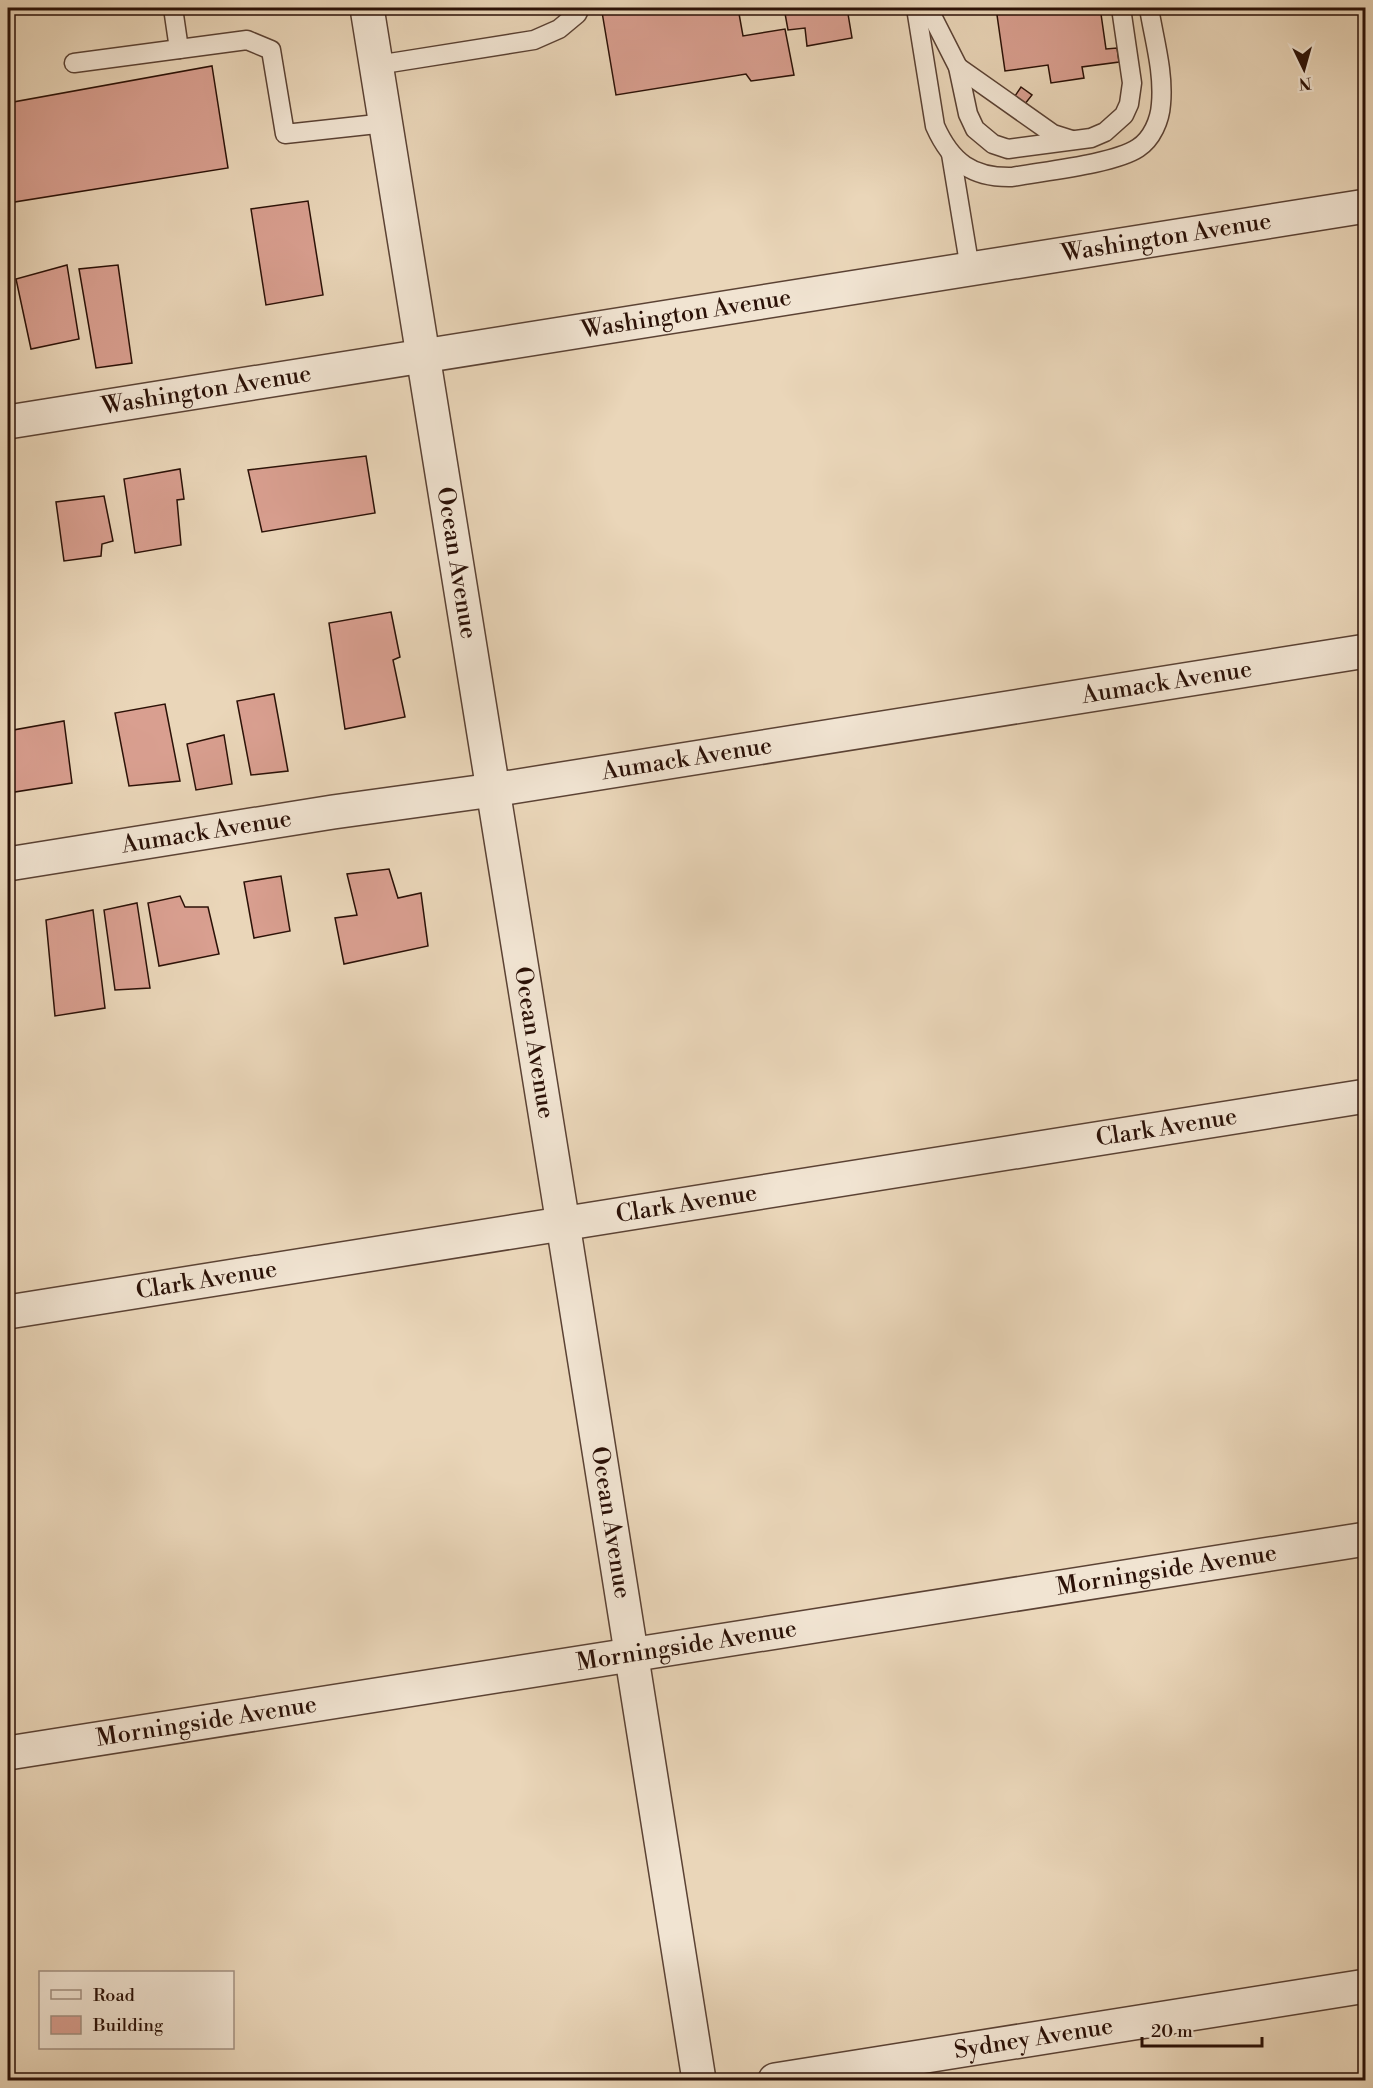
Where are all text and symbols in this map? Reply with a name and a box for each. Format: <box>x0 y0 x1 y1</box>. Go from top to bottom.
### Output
north arrow <box>1274 39 1334 99</box>
text: N <box>1298 72 1312 93</box>
street label: Washington Avenue <box>1058 206 1273 269</box>
street label: Washington Avenue <box>578 283 794 346</box>
street label: Washington Avenue <box>98 359 314 422</box>
street label: Ocean Avenue <box>429 485 483 641</box>
street label: Aumack Avenue <box>1079 654 1254 711</box>
street label: Aumack Avenue <box>599 731 774 788</box>
street label: Aumack Avenue <box>118 804 294 861</box>
street label: Ocean Avenue <box>507 964 561 1121</box>
street label: Clark Avenue <box>1094 1102 1239 1154</box>
street label: Clark Avenue <box>614 1178 759 1230</box>
street label: Clark Avenue <box>134 1254 279 1306</box>
street label: Ocean Avenue <box>584 1444 637 1601</box>
street label: Morningside Avenue <box>1054 1538 1279 1603</box>
street label: Morningside Avenue <box>574 1614 799 1678</box>
street label: Morningside Avenue <box>94 1690 319 1754</box>
legend <box>39 1971 234 2049</box>
text: Road <box>93 1984 136 2007</box>
scale bar <box>1142 2010 1262 2048</box>
street label: Sydney Avenue <box>952 2011 1115 2066</box>
text: Building <box>92 2014 164 2037</box>
text: 20 m <box>1151 2020 1193 2043</box>

